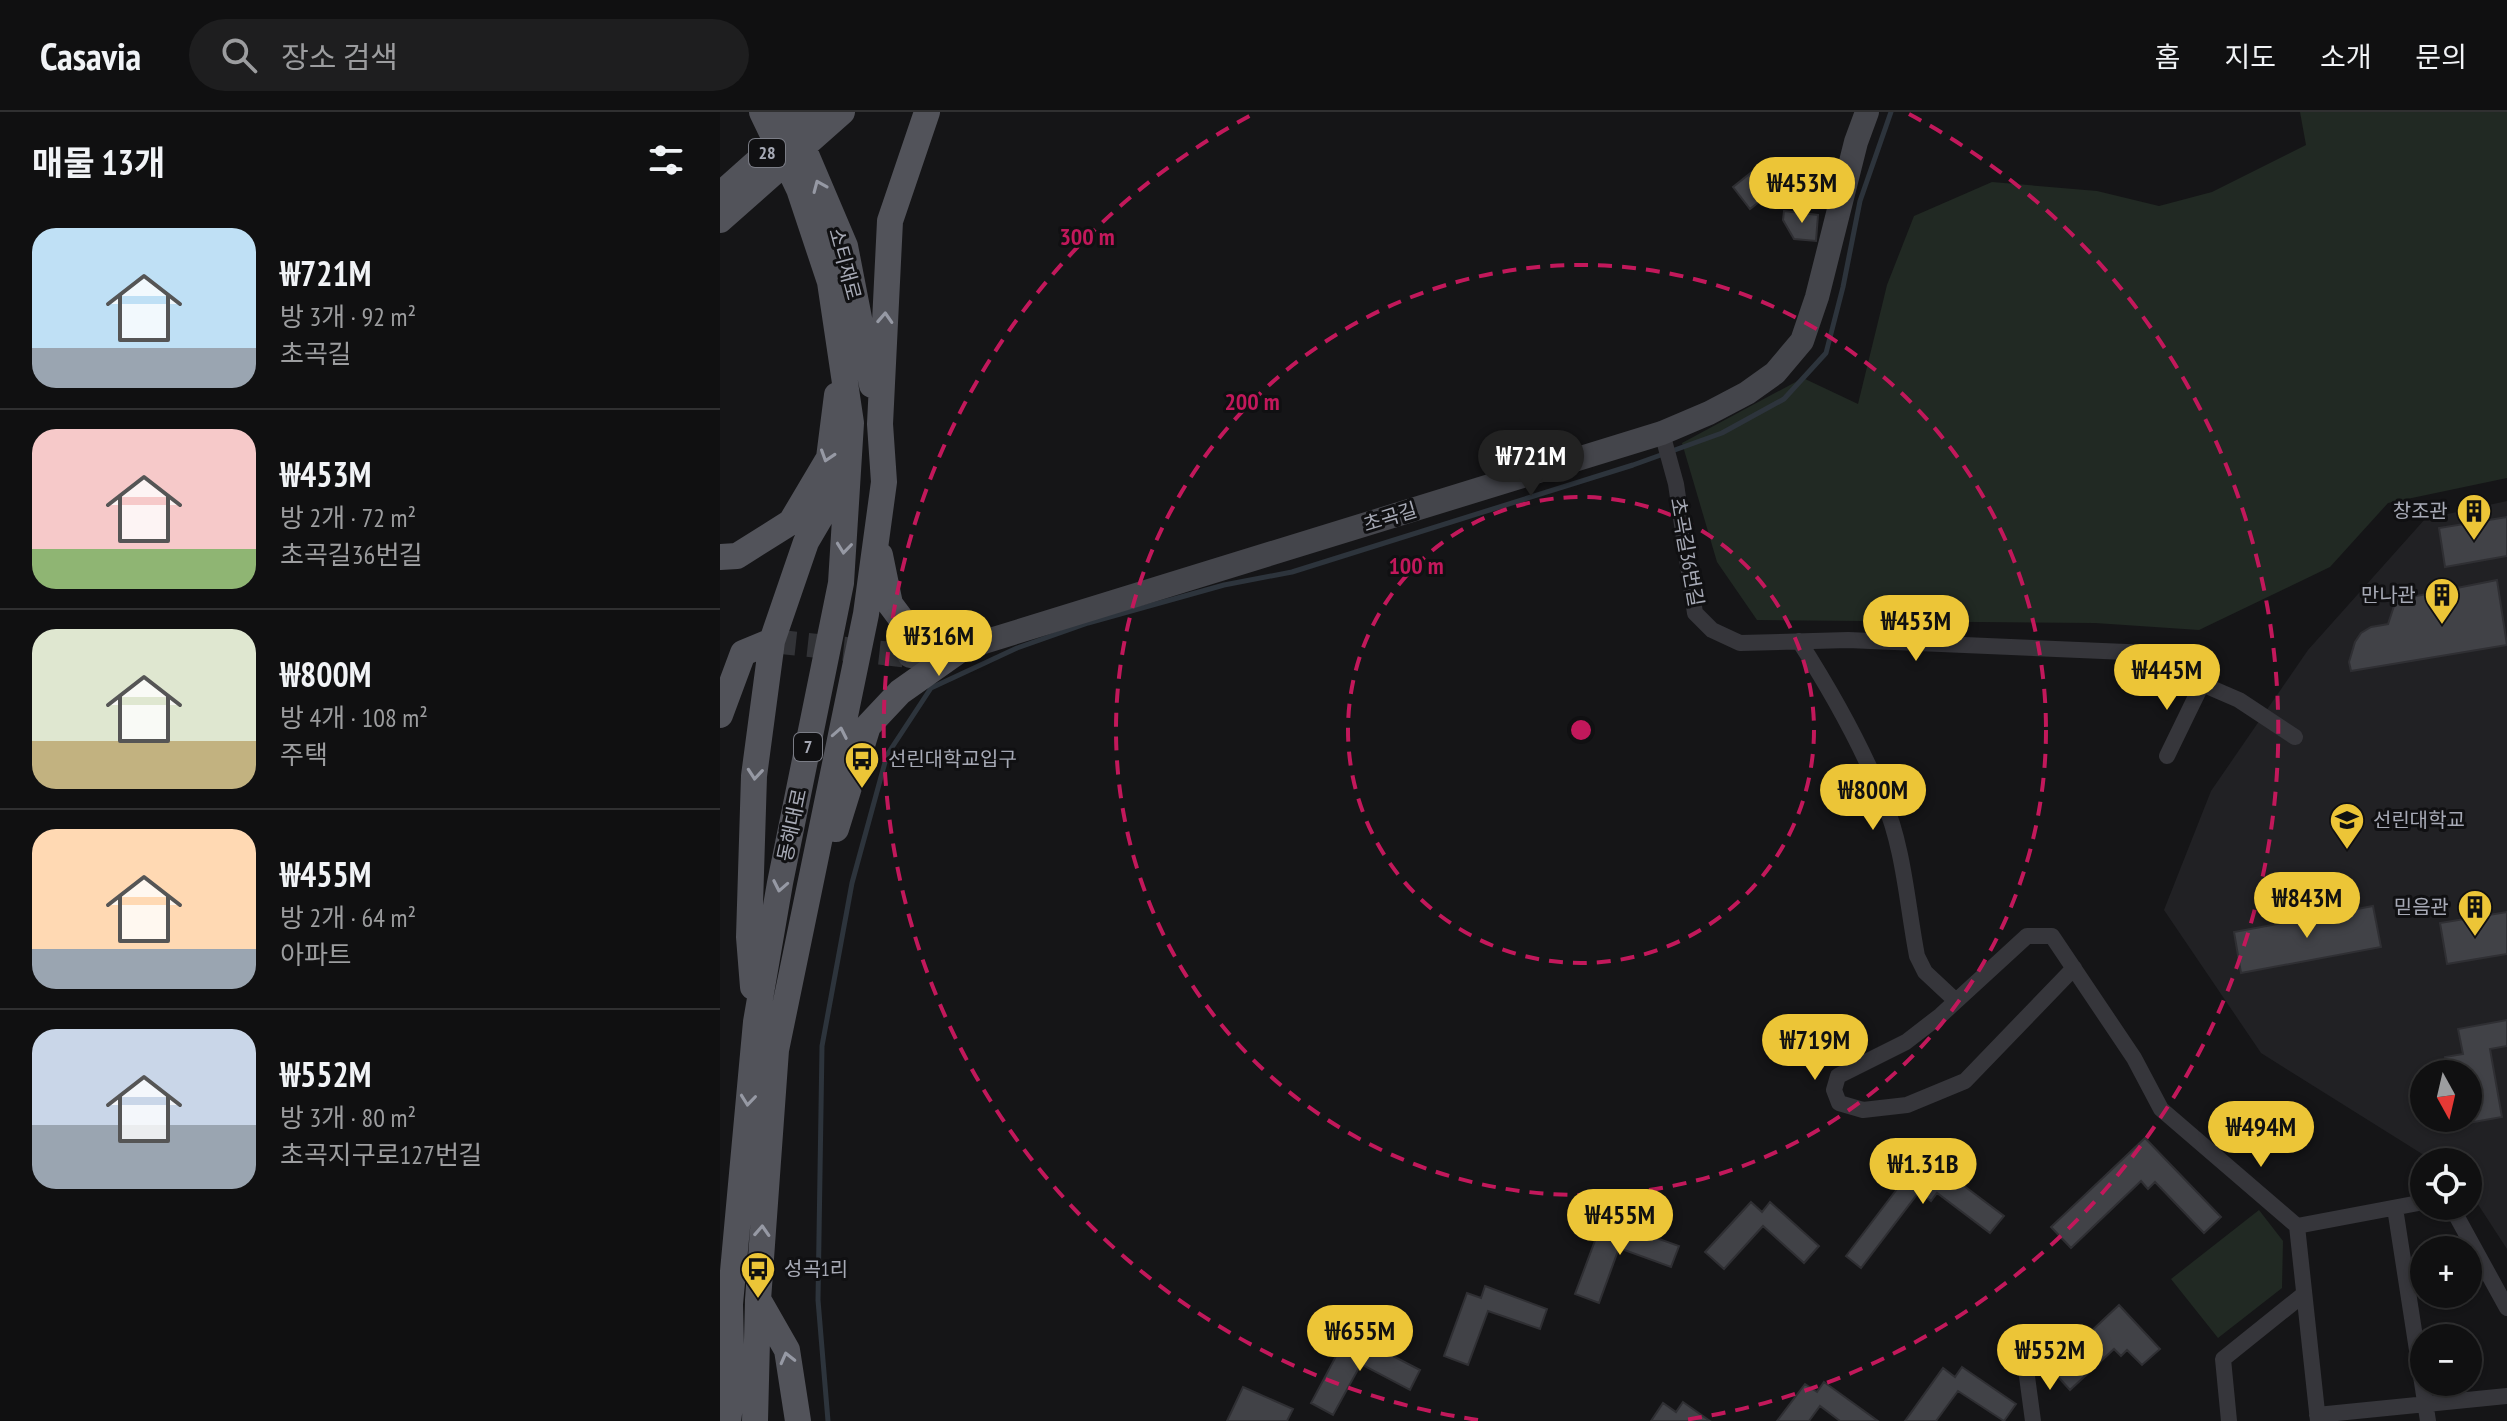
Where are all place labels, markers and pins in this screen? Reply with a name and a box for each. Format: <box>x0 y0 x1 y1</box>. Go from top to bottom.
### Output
pin: ₩453M <box>1746 157 1858 225</box>
pin: ₩721M <box>1475 430 1587 498</box>
building icon: 창조관 <box>2455 492 2493 542</box>
place label: 창조관 <box>2393 498 2448 524</box>
building icon: 만나관 <box>2423 576 2461 626</box>
place label: 만나관 <box>2361 582 2416 608</box>
pin: ₩453M <box>1860 595 1972 663</box>
pin: ₩316M <box>883 610 995 678</box>
pin: ₩445M <box>2111 644 2223 712</box>
centre of rings <box>1567 716 1595 744</box>
bus stop icon: 선린대학교입구 <box>843 740 881 790</box>
place label: 선린대학교입구 <box>888 746 1017 772</box>
pin: ₩800M <box>1817 764 1929 832</box>
school or university icon: 선린대학교 <box>2328 801 2366 851</box>
place label: 선린대학교 <box>2373 807 2465 833</box>
pin: ₩843M <box>2251 872 2363 940</box>
building icon: 믿음관 <box>2456 888 2494 938</box>
place label: 믿음관 <box>2394 894 2449 920</box>
pin: ₩719M <box>1759 1014 1871 1082</box>
pin: ₩494M <box>2205 1101 2317 1169</box>
pin: ₩1.31B <box>1858 1138 1988 1206</box>
pin: ₩455M <box>1564 1189 1676 1257</box>
bus stop icon: 성곡1리 <box>739 1250 777 1300</box>
place label: 성곡1리 <box>784 1256 848 1282</box>
pin: ₩655M <box>1304 1305 1416 1373</box>
pin: ₩552M <box>1994 1324 2106 1392</box>

